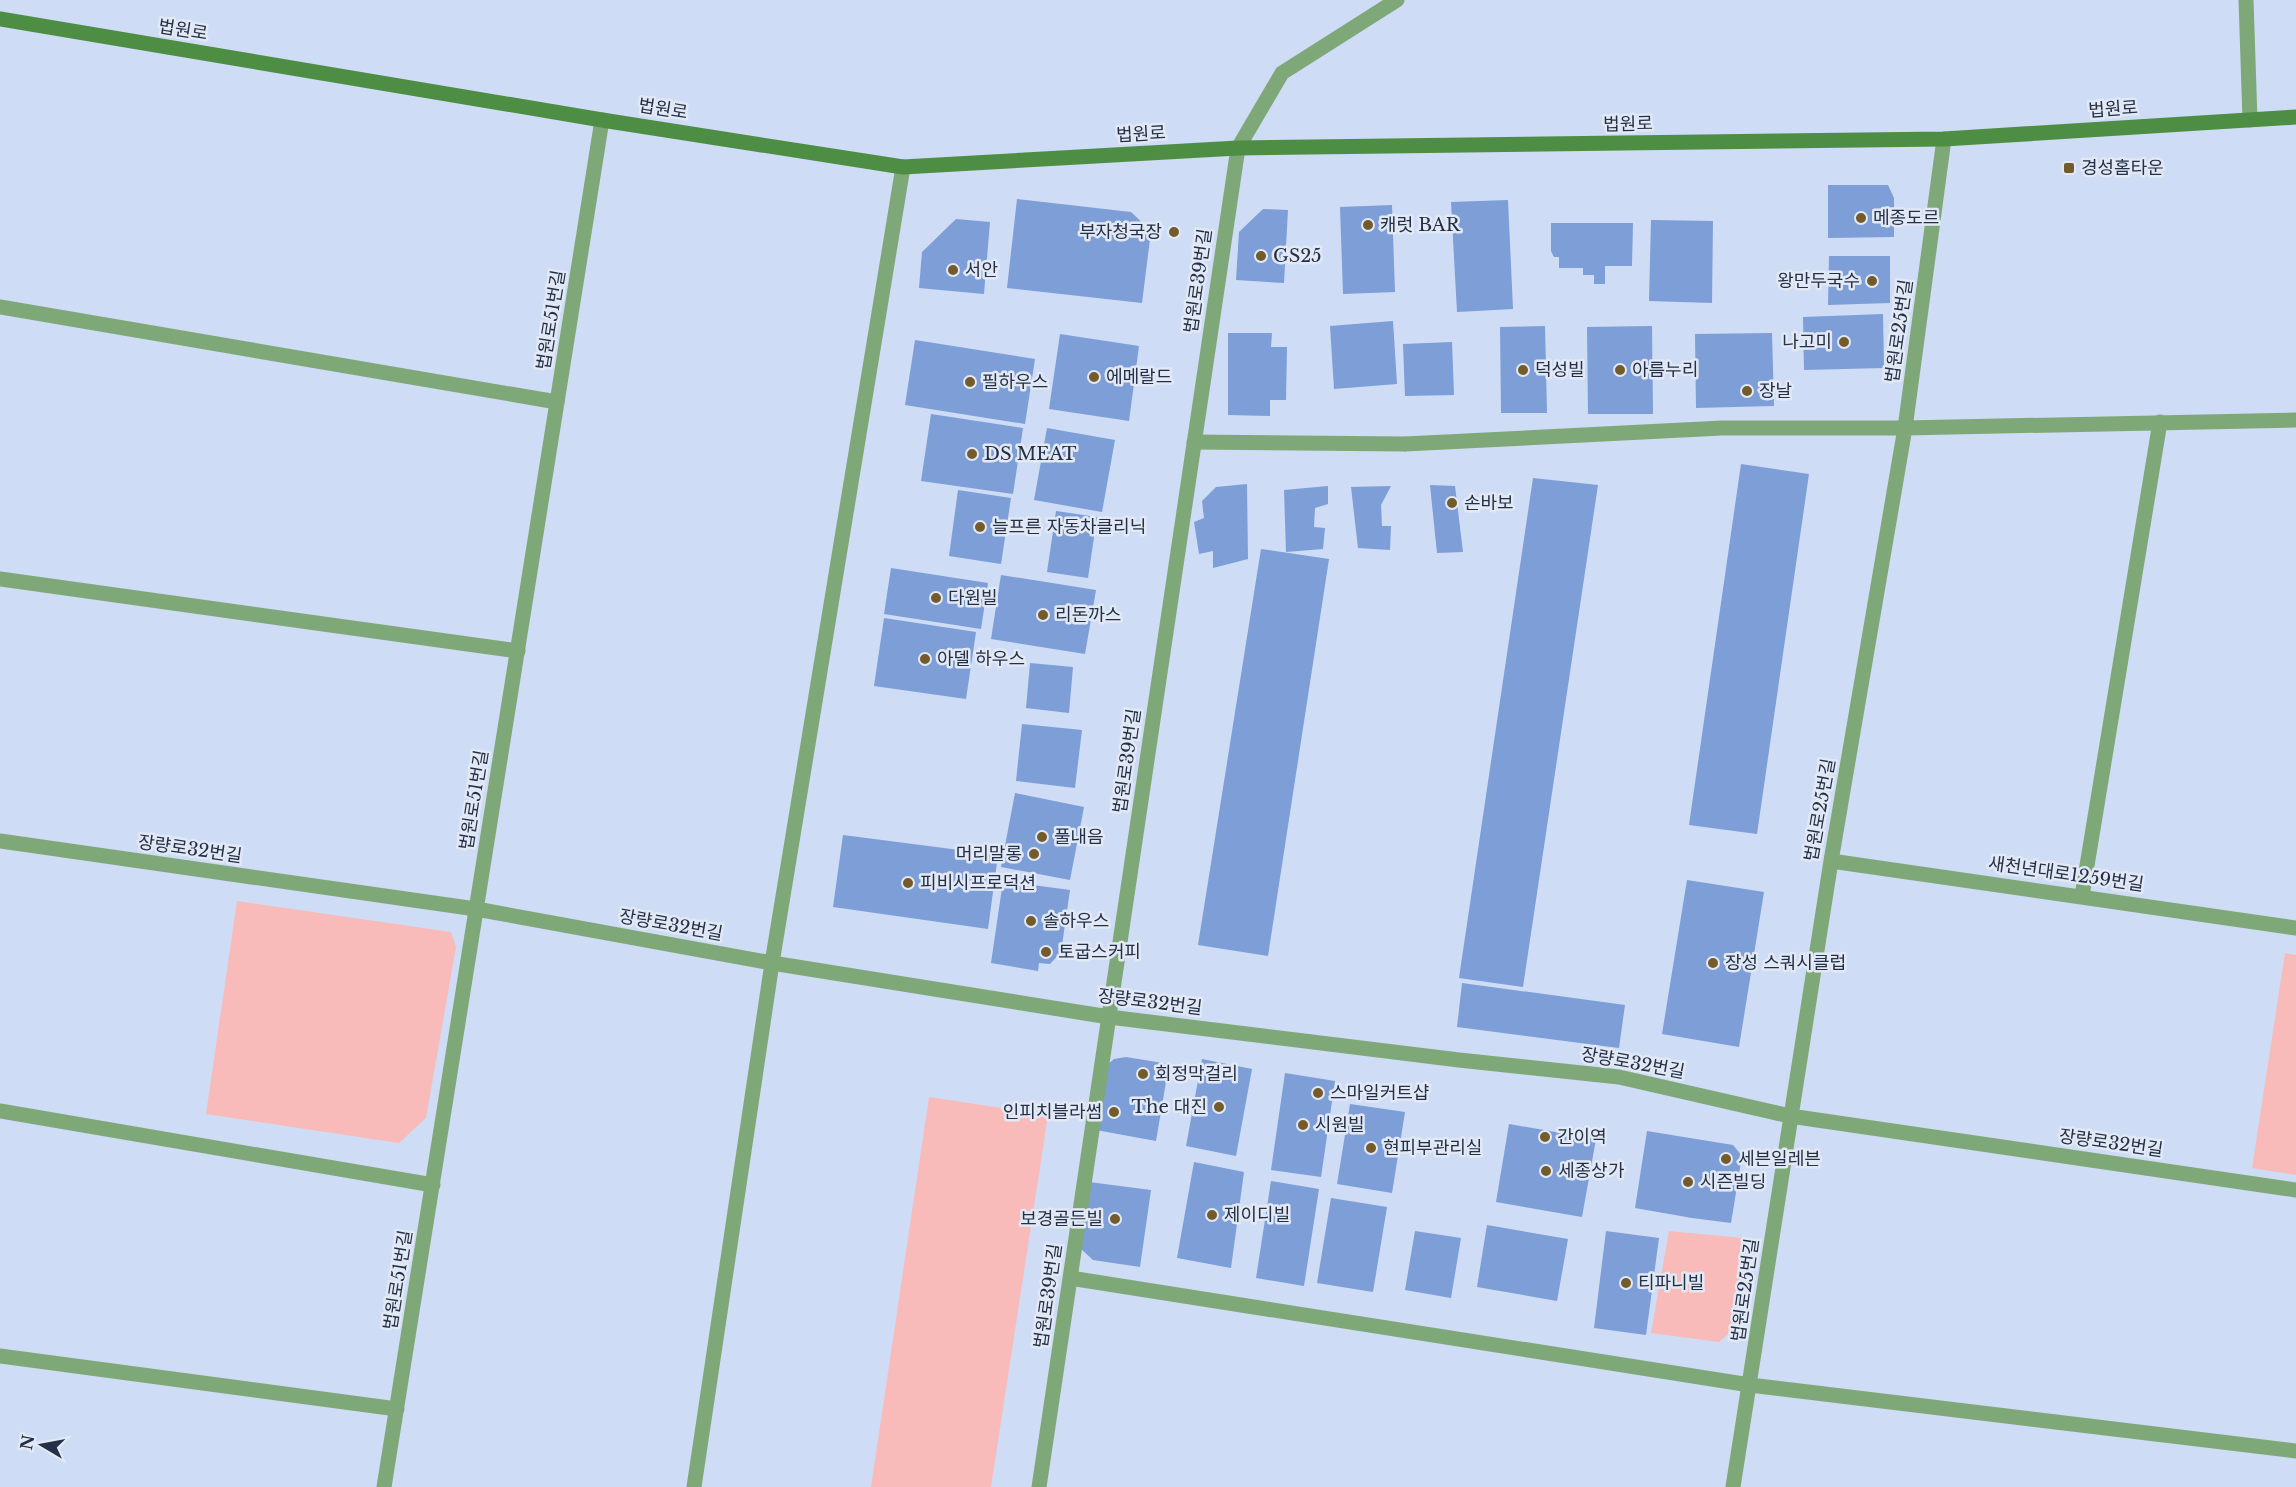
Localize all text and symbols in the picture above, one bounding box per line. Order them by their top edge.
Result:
street label: 법원로 [157,15,209,45]
street label: 법원로 [637,94,689,124]
street label: 법원로 [2087,96,2139,122]
street label: 법원로 [1603,113,1653,135]
street label: 법원로 [1116,122,1166,146]
place label: 경성홈타운 [2081,157,2164,179]
marker: 경성홈타운 [2062,161,2076,175]
place label: 메종도르 [1873,207,1939,229]
marker: 메종도르 [1854,211,1868,225]
place label: 캐럿 BAR [1380,214,1461,236]
marker: 캐럿 BAR [1361,218,1375,232]
place label: 부자청국장 [1079,221,1162,243]
marker: 부자청국장 [1167,225,1181,239]
street label: 법원로39번길 [1180,227,1216,335]
place label: GS25 [1273,245,1322,267]
marker: GS25 [1254,249,1268,263]
place label: 서안 [965,259,998,281]
marker: 서안 [946,263,960,277]
street label: 법원로51번길 [532,268,570,372]
place label: 왕만두국수 [1777,270,1860,292]
marker: 왕만두국수 [1865,274,1879,288]
street label: 법원로25번길 [1881,278,1917,384]
place label: 나고미 [1782,331,1832,353]
marker: 나고미 [1837,335,1851,349]
place label: 덕성빌 [1535,359,1585,381]
place label: 아름누리 [1632,359,1698,381]
marker: 덕성빌 [1516,363,1530,377]
marker: 아름누리 [1613,363,1627,377]
place label: 에메랄드 [1106,366,1172,388]
marker: 에메랄드 [1087,370,1101,384]
place label: 필하우스 [982,371,1048,393]
marker: 필하우스 [963,375,977,389]
place label: 장날 [1759,380,1792,402]
marker: 장날 [1740,384,1754,398]
place label: DS MEAT [984,443,1077,465]
marker: DS MEAT [965,447,979,461]
place label: 손바보 [1464,492,1514,514]
marker: 손바보 [1445,496,1459,510]
place label: 늘프른 자동차클리닉 [992,516,1146,538]
marker: 늘프른 자동차클리닉 [973,520,987,534]
place label: 다원빌 [948,587,998,609]
marker: 다원빌 [929,591,943,605]
place label: 리돈까스 [1055,604,1121,626]
marker: 리돈까스 [1036,608,1050,622]
place label: 아델 하우스 [937,648,1025,670]
marker: 아델 하우스 [918,652,932,666]
street label: 법원로39번길 [1109,707,1145,815]
street label: 법원로51번길 [455,748,493,852]
street label: 법원로25번길 [1800,757,1840,863]
place label: 풀내음 [1054,826,1104,848]
marker: 풀내음 [1035,830,1049,844]
street label: 장량로32번길 [136,831,244,867]
place label: 머리말롱 [956,843,1022,865]
marker: 머리말롱 [1027,847,1041,861]
street label: 새천년대로1259번길 [1987,852,2145,896]
place label: 피비시프로덕션 [920,872,1036,894]
marker: 피비시프로덕션 [901,876,915,890]
street label: 장량로32번길 [617,905,725,945]
place label: 솔하우스 [1043,910,1109,932]
marker: 솔하우스 [1024,914,1038,928]
place label: 토굽스커피 [1058,941,1141,963]
marker: 토굽스커피 [1039,945,1053,959]
place label: 장성 스쿼시클럽 [1725,952,1846,974]
marker: 장성 스쿼시클럽 [1706,956,1720,970]
street label: 장량로32번길 [1097,985,1203,1019]
street label: 장량로32번길 [1579,1043,1687,1083]
place label: 회정막걸리 [1155,1063,1238,1085]
marker: 회정막걸리 [1136,1067,1150,1081]
place label: 스마일커트샵 [1330,1082,1429,1104]
marker: 스마일커트샵 [1311,1086,1325,1100]
place label: The 대진 [1132,1096,1207,1118]
marker: The 대진 [1212,1100,1226,1114]
place label: 인피치블라썸 [1003,1101,1102,1123]
marker: 인피치블라썸 [1107,1105,1121,1119]
place label: 시원빌 [1315,1114,1365,1136]
marker: 시원빌 [1296,1118,1310,1132]
street label: 장량로32번길 [2057,1125,2165,1161]
place label: 간이역 [1557,1126,1607,1148]
marker: 간이역 [1538,1130,1552,1144]
place label: 현피부관리실 [1383,1137,1482,1159]
marker: 현피부관리실 [1364,1141,1378,1155]
place label: 세븐일레븐 [1738,1148,1821,1170]
marker: 세븐일레븐 [1719,1152,1733,1166]
place label: 세종상가 [1558,1160,1625,1182]
marker: 세종상가 [1539,1164,1553,1178]
place label: 시즌빌딩 [1700,1171,1766,1193]
marker: 시즌빌딩 [1681,1175,1695,1189]
place label: 제이디빌 [1224,1204,1290,1226]
place label: 보경골든빌 [1020,1208,1103,1230]
marker: 제이디빌 [1205,1208,1219,1222]
marker: 보경골든빌 [1108,1212,1122,1226]
street label: 법원로51번길 [379,1228,417,1332]
street label: 법원로25번길 [1727,1237,1763,1343]
street label: 법원로39번길 [1030,1242,1066,1350]
place label: 티파니빌 [1638,1272,1704,1294]
marker: 티파니빌 [1619,1276,1633,1290]
north arrow [12,1415,72,1475]
text: N [16,1433,38,1452]

